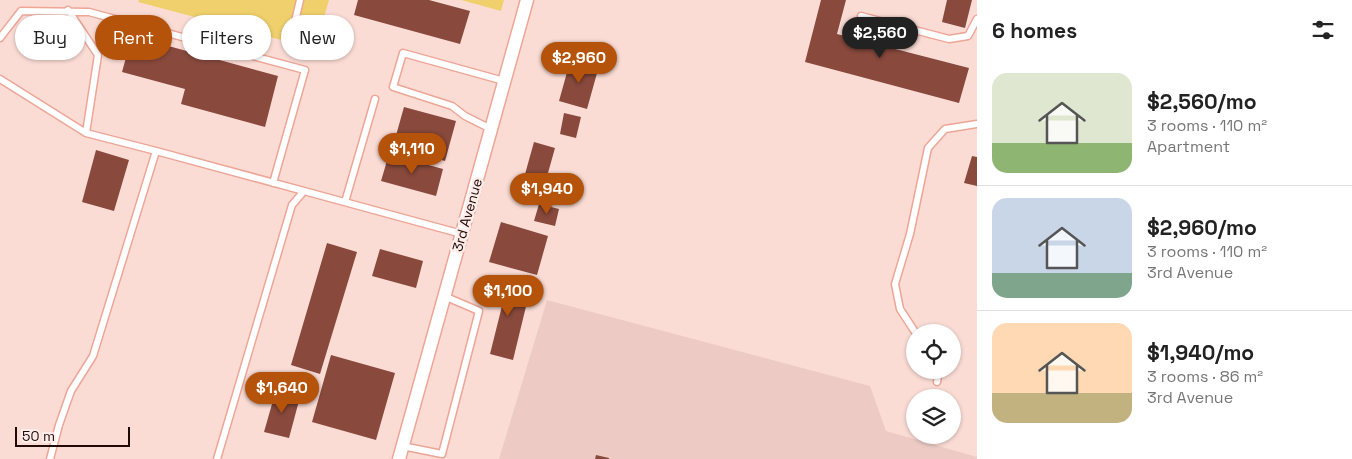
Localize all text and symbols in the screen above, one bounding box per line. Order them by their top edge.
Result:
chip: Buy [15,15,85,60]
chip: Rent [95,15,172,60]
chip: Filters [182,15,271,60]
chip: New [281,15,354,60]
icon: filters [1309,16,1337,44]
pin: $2,560 [839,17,921,59]
text: 6 homes [992,17,1077,44]
text: $2,560 [853,22,907,43]
pin: $2,960 [538,42,620,84]
text: $2,960 [552,47,606,68]
text: $2,560/mo [1147,88,1257,115]
icon: home [1032,93,1092,153]
text: 3 rooms · 110 m² [1147,115,1267,136]
pin: $1,110 [371,132,453,175]
text: Apartment [1147,136,1230,157]
text: $1,110 [389,138,435,159]
pin: $1,940 [506,172,588,215]
street label: 3rd Avenue [448,176,486,254]
text: $1,940 [521,178,573,199]
text: $2,960/mo [1147,214,1257,241]
icon: home [1032,218,1092,278]
text: 3 rooms · 110 m² [1147,241,1267,262]
text: 3rd Avenue [1147,262,1233,283]
pin: $1,100 [467,274,549,317]
text: $1,100 [484,280,532,301]
map controls [906,324,961,444]
button: locate [906,324,961,379]
text: $1,940/mo [1147,339,1254,366]
icon: home [1032,343,1092,403]
text: 3 rooms · 86 m² [1147,366,1263,387]
pin: $1,640 [241,372,323,414]
text: $1,640 [256,377,308,398]
text: 3rd Avenue [1147,387,1233,408]
button: layers [906,389,961,444]
scale bar [15,424,130,447]
text: 50 m [22,427,55,445]

